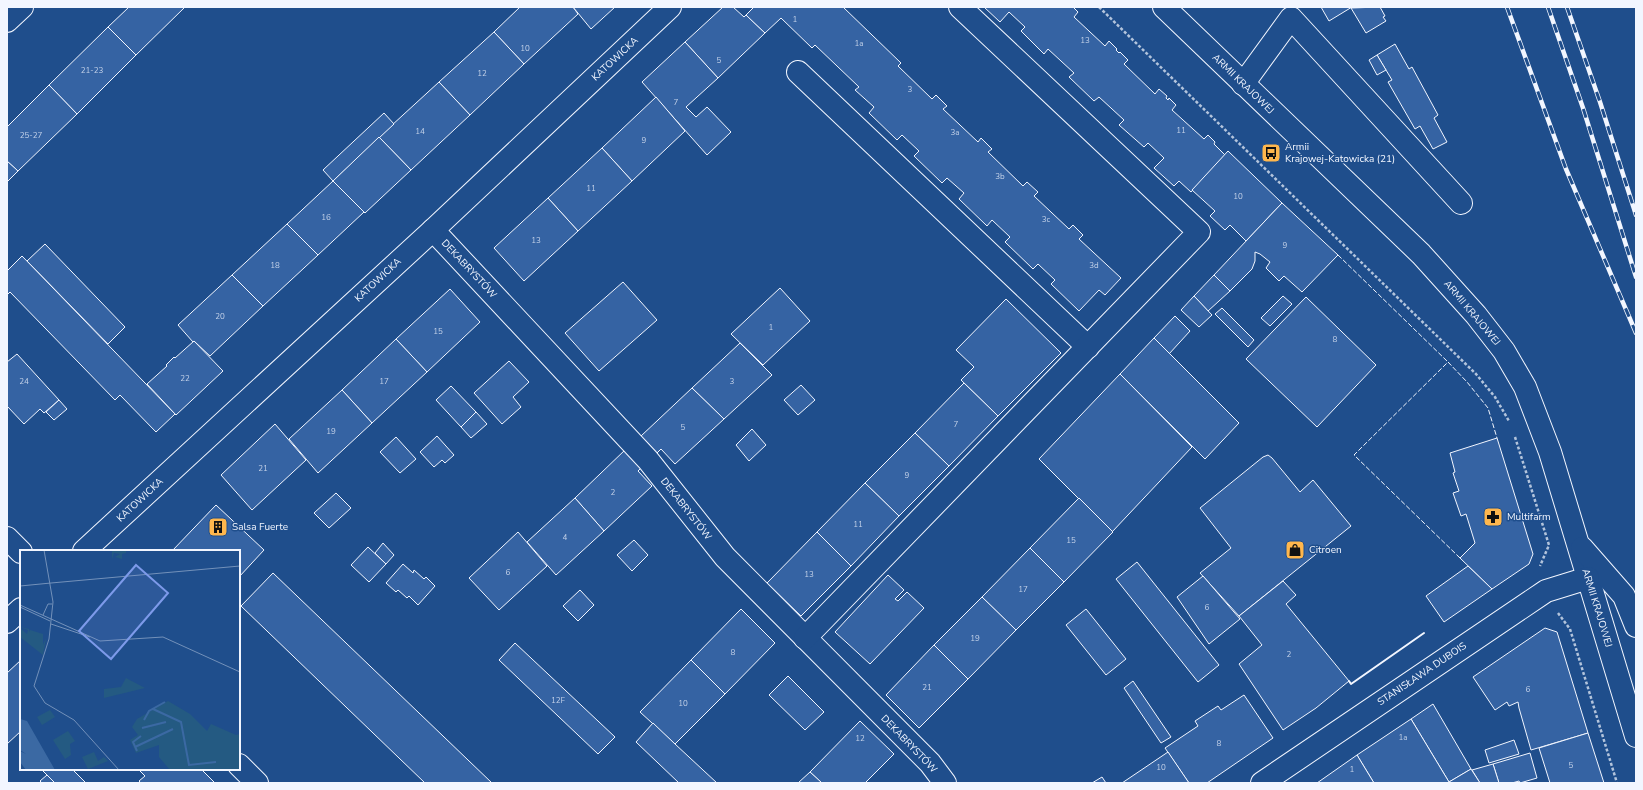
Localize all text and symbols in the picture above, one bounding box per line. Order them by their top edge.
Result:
house number: 1 [793,14,798,25]
street label: KATOWICKA [589,33,642,84]
house number: 13 [1080,35,1090,46]
house number: 1a [854,38,864,49]
house number: 10 [520,43,530,54]
street label: ARMII KRAJOWEJ [1209,51,1277,117]
house number: 5 [717,55,722,66]
house number: 21-23 [81,65,103,76]
house number: 12 [477,68,487,79]
house number: 3 [908,84,913,95]
house number: 7 [674,97,679,108]
house number: 11 [1176,125,1186,136]
house number: 14 [415,126,425,137]
house number: 3a [950,127,960,138]
house number: 25-27 [20,130,42,141]
house number: 9 [642,135,647,146]
place label: Armii Krajowej-Katowicka (21) [1285,140,1395,166]
bus stop icon: Armii Krajowej-Katowicka (21) [1260,142,1282,164]
house number: 3b [995,171,1005,182]
house number: 11 [586,183,596,194]
house number: 10 [1233,191,1243,202]
house number: 16 [321,212,331,223]
house number: 3c [1042,214,1051,225]
house number: 13 [531,235,541,246]
street label: DEKABRYSTÓW [438,237,500,301]
house number: 9 [1283,240,1288,251]
street label: KATOWICKA [352,254,405,305]
house number: 18 [270,260,280,271]
house number: 3d [1089,260,1099,271]
street label: ARMII KRAJOWEJ [1440,277,1504,349]
house number: 20 [215,311,225,322]
house number: 1 [769,322,774,333]
house number: 15 [433,326,443,337]
house number: 8 [1333,334,1338,345]
house number: 22 [180,373,190,384]
house number: 24 [19,376,29,387]
house number: 17 [379,376,389,387]
house number: 3 [730,376,735,387]
house number: 7 [954,419,959,430]
house number: 5 [681,422,686,433]
house number: 19 [326,426,336,437]
house number: 21 [258,463,268,474]
house number: 9 [905,470,910,481]
street label: KATOWICKA [114,474,167,525]
street label: DEKABRYSTÓW [657,475,715,543]
house number: 2 [611,487,616,498]
pharmacy icon: Multifarm [1482,506,1504,528]
place label: Multifarm [1507,510,1551,524]
building icon: Salsa Fuerte [207,516,229,538]
house number: 11 [853,519,863,530]
place label: Salsa Fuerte [232,520,288,534]
house number: 4 [563,532,568,543]
house number: 15 [1066,535,1076,546]
shop icon: Citroen [1284,539,1306,561]
place label: Citroen [1309,543,1342,557]
inset map [20,550,240,770]
house number: 6 [506,567,511,578]
street label: ARMII KRAJOWEJ [1578,567,1616,649]
house number: 13 [804,569,814,580]
house number: 17 [1018,584,1028,595]
house number: 6 [1205,602,1210,613]
house number: 19 [970,633,980,644]
street label: STANISŁAWA DUBOIS [1375,639,1469,709]
house number: 8 [731,647,736,658]
house number: 2 [1287,649,1292,660]
house number: 21 [922,682,932,693]
house number: 6 [1526,684,1531,695]
house number: 12F [551,695,566,706]
house number: 10 [678,698,688,709]
street label: DEKABRYSTÓW [878,712,940,776]
house number: 1a [1398,732,1408,743]
house number: 12 [855,733,865,744]
house number: 8 [1217,738,1222,749]
house number: 5 [1569,760,1574,771]
house number: 10 [1156,762,1166,773]
house number: 1 [1350,764,1355,775]

